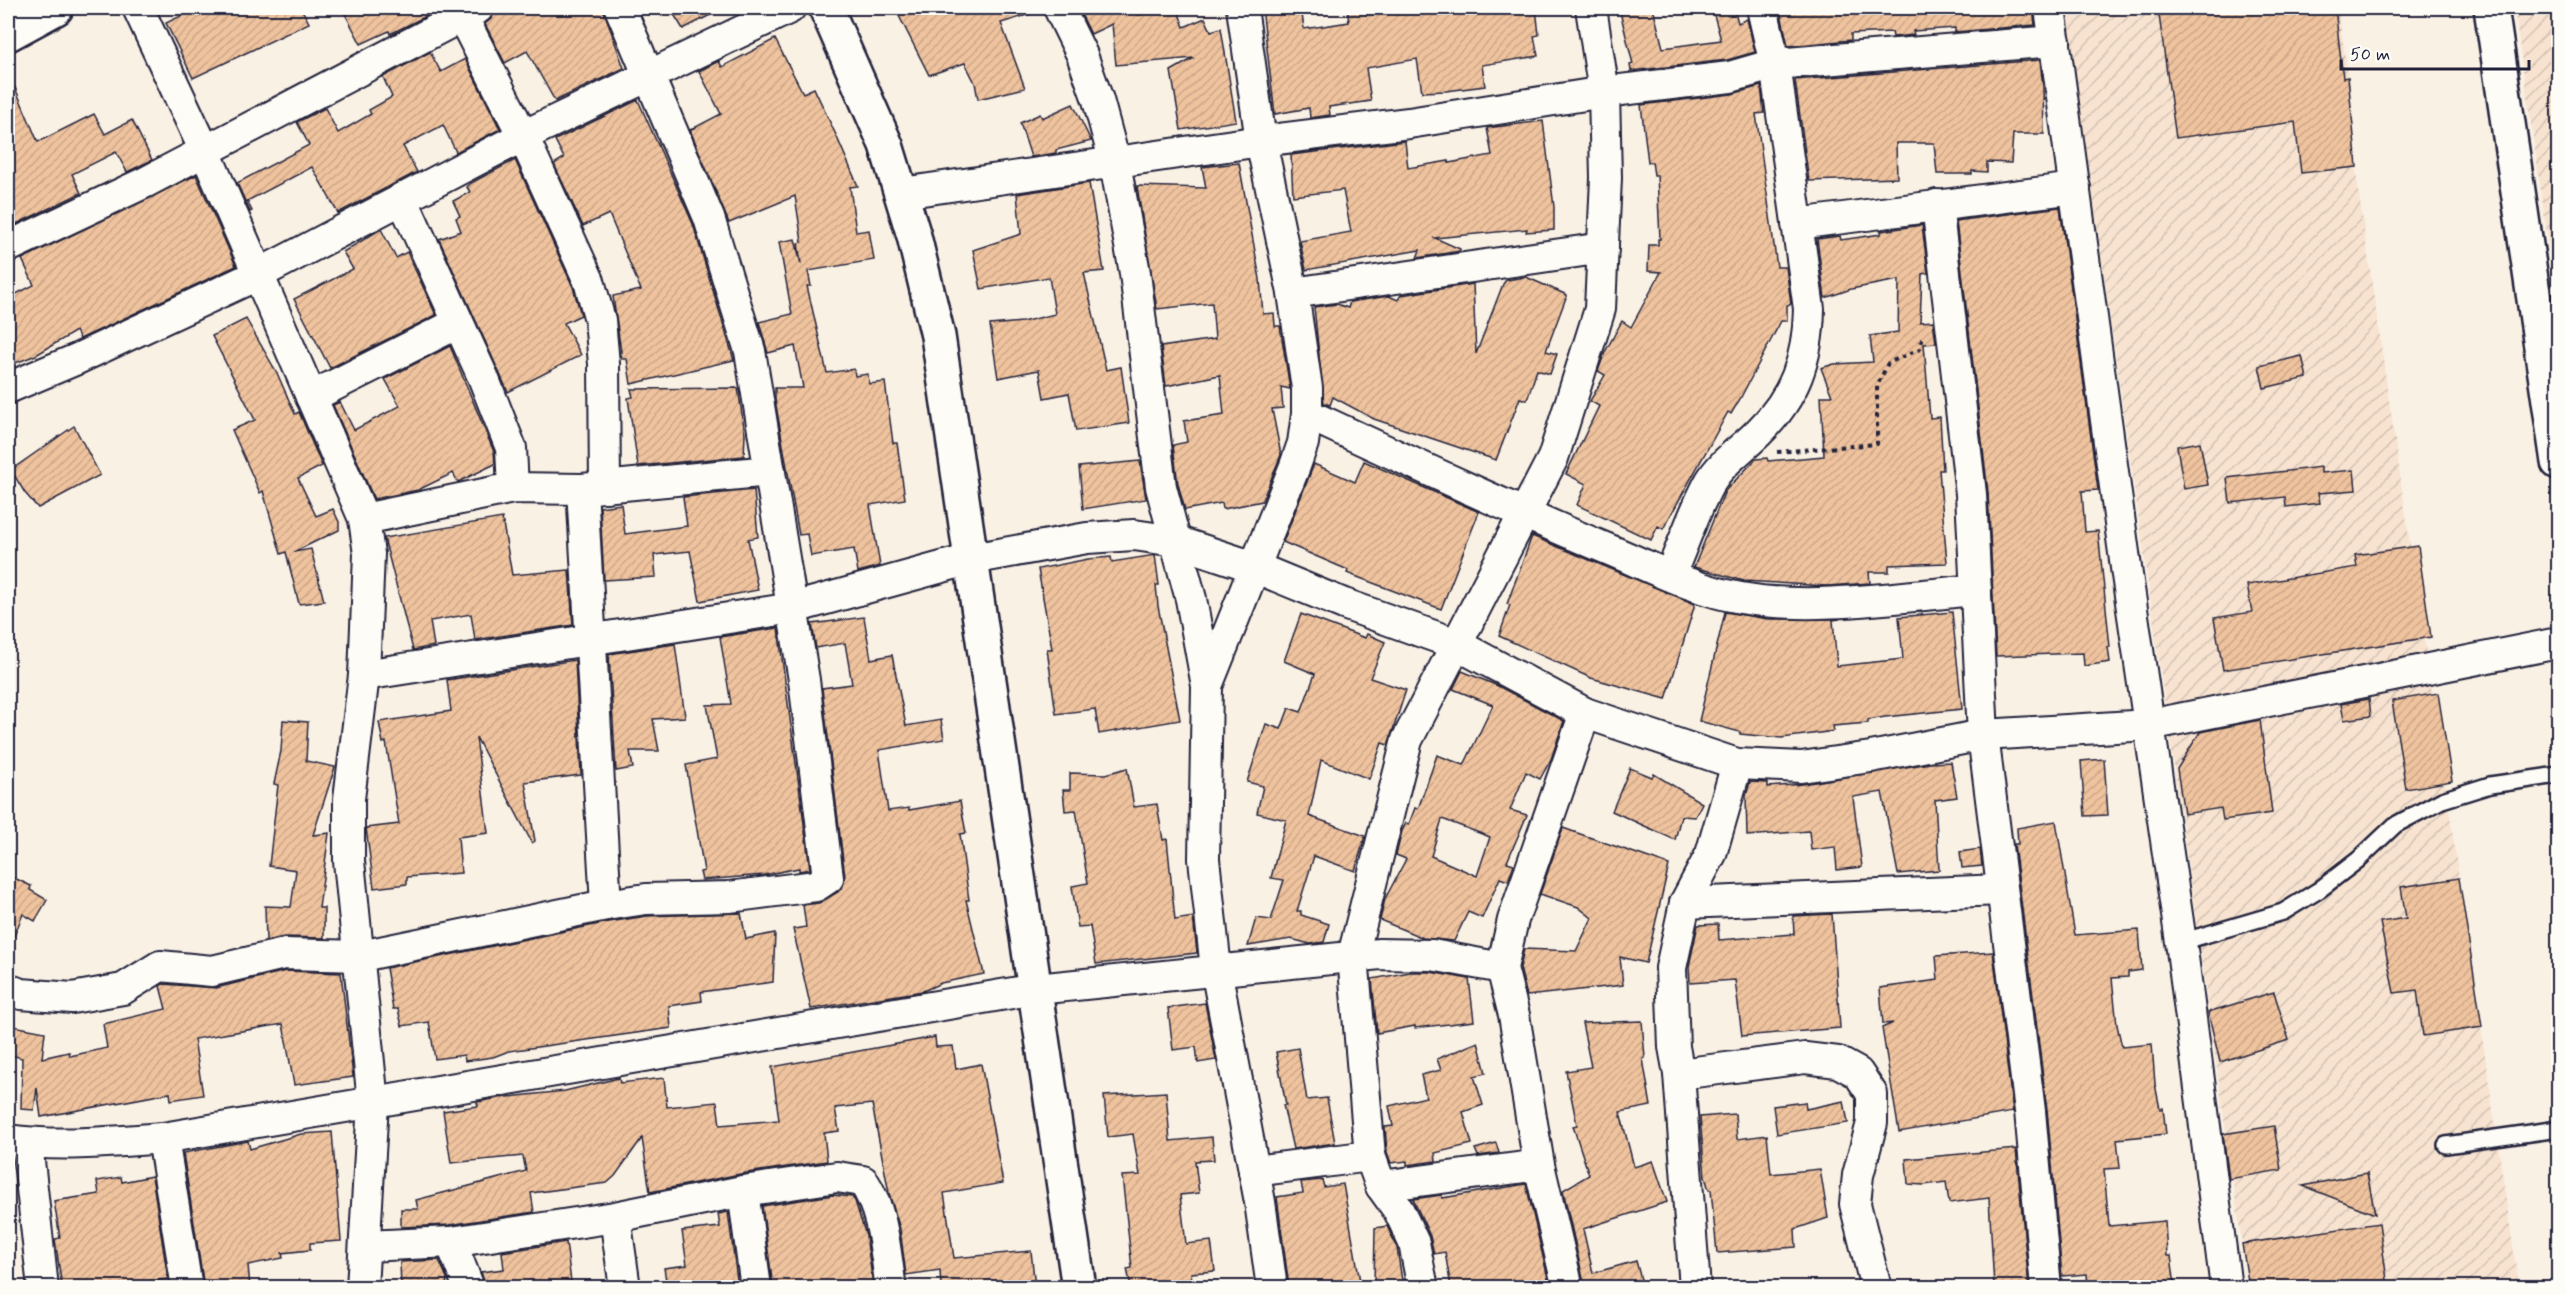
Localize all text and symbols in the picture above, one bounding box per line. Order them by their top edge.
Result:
scale bar [2341,33,2528,71]
text: 50 m [2350,43,2390,67]

